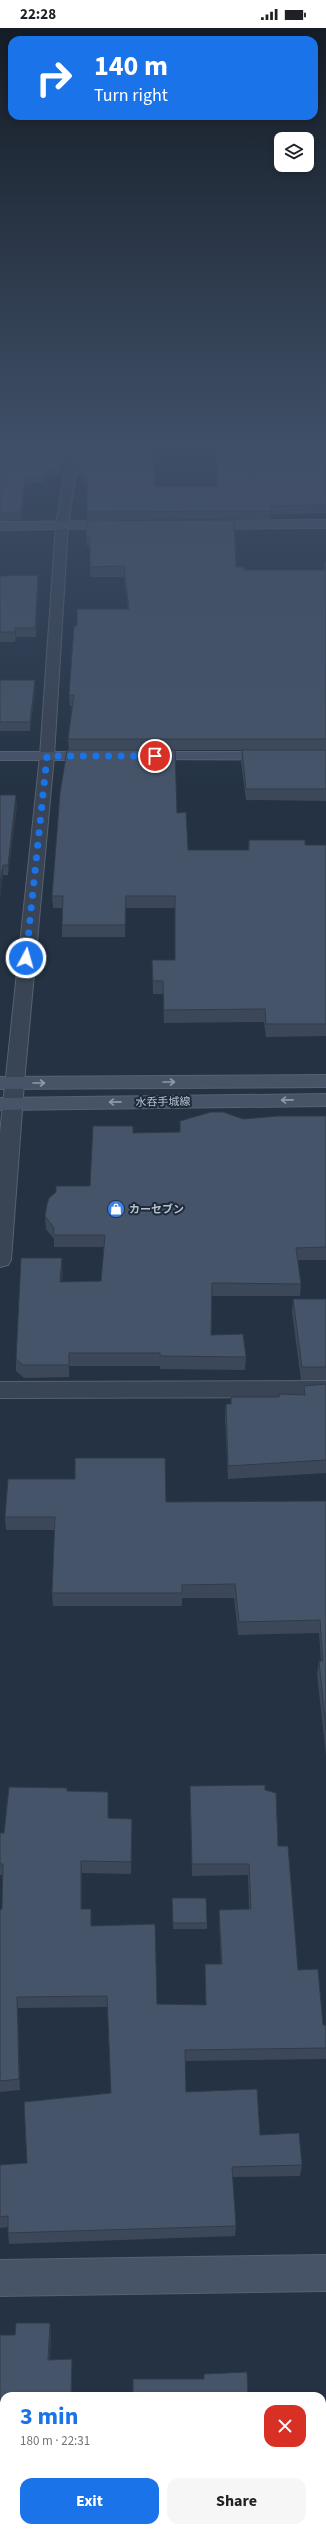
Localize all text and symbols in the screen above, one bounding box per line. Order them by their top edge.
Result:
text: 22:28 [20,4,56,25]
text: 140 m [94,46,168,86]
icon: right [28,52,80,104]
text: Turn right [94,83,168,108]
map controls [274,132,314,172]
button: layers [274,132,314,172]
pin [138,739,172,773]
icon: arrive [144,745,166,767]
position arrow [5,937,47,979]
one-way arrow [162,1078,175,1086]
one-way arrow [32,1079,45,1087]
street label: 水呑手城線 [135,1094,191,1110]
one-way arrow [281,1096,294,1104]
one-way arrow [109,1098,122,1106]
shop icon: カーセブン [106,1199,126,1219]
place label: カーセブン [129,1202,184,1217]
text: 3 min [20,2399,78,2434]
button: close [264,2405,306,2447]
text: 180 m · 22:31 [20,2432,90,2450]
button: Exit [20,2478,159,2524]
button: Share [167,2478,306,2524]

